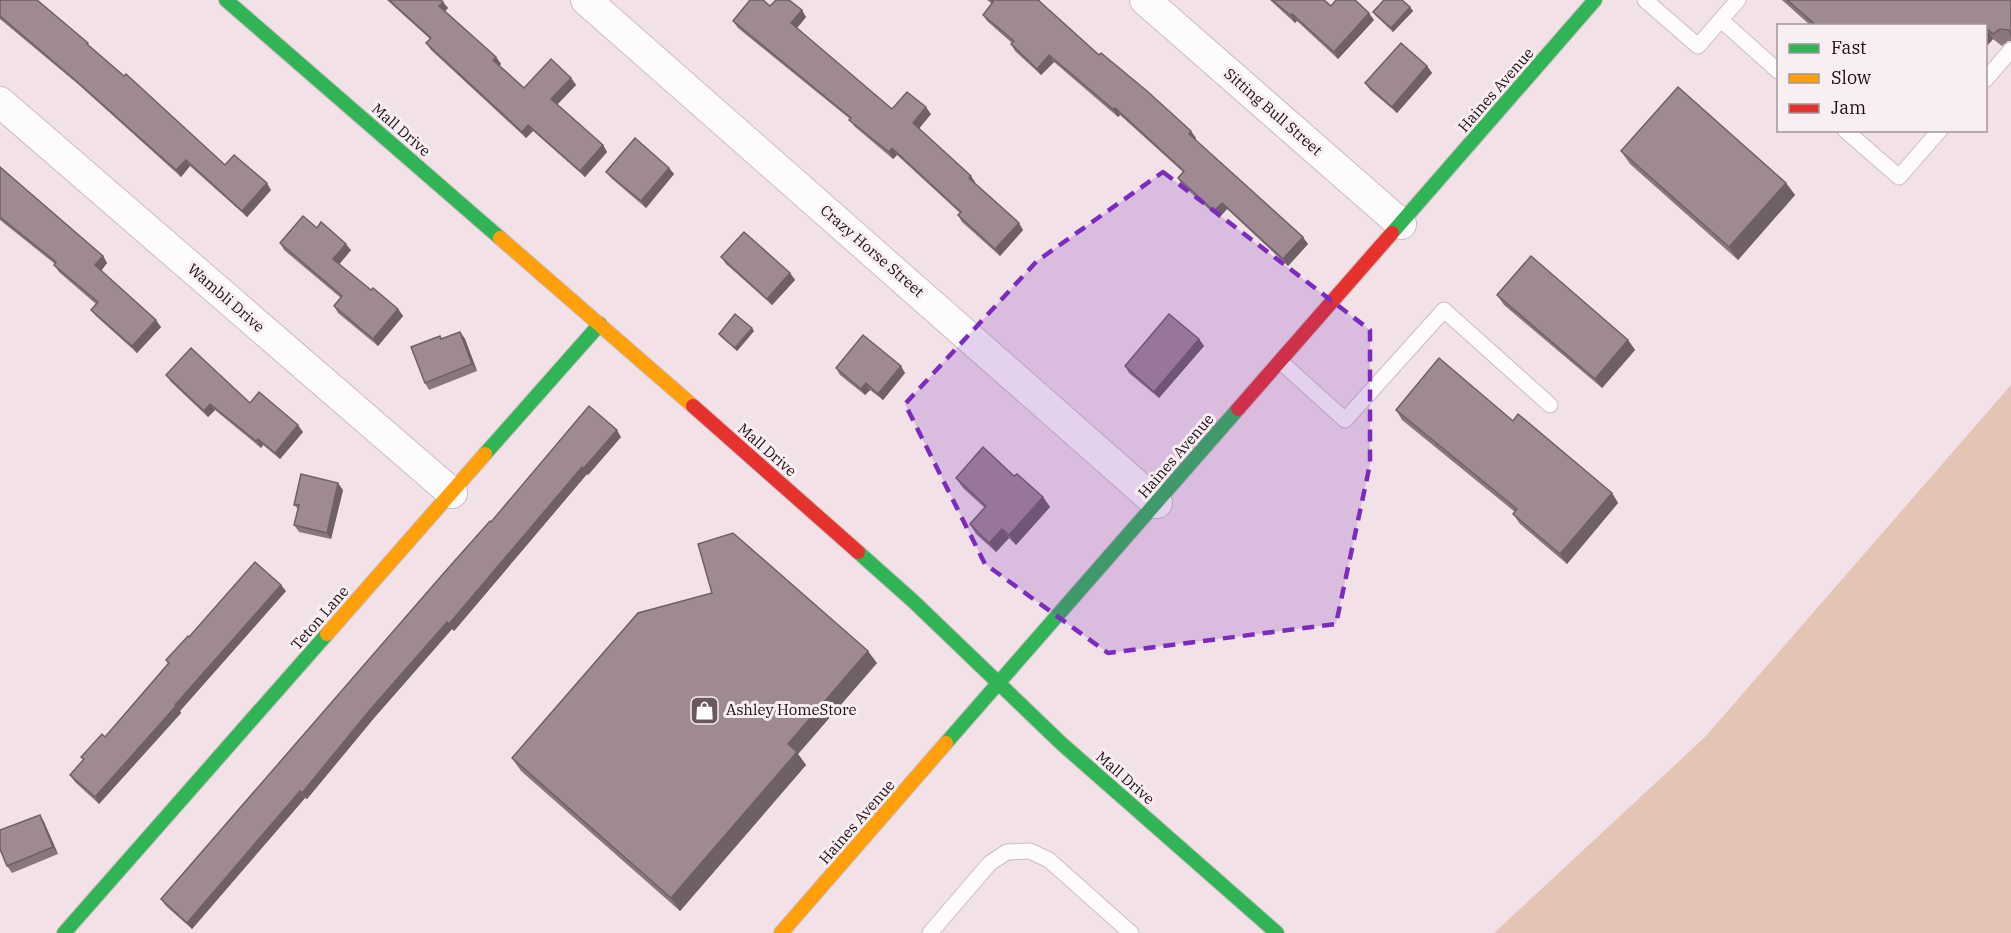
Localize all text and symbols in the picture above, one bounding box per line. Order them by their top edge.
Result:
legend [1777,24,1987,132]
text: Fast [1831,36,1866,59]
street label: Haines Avenue [1454,43,1538,136]
street label: Sitting Bull Street [1220,64,1326,159]
text: Slow [1831,66,1871,89]
text: Jam [1831,96,1866,119]
street label: Mall Drive [368,99,435,160]
street label: Crazy Horse Street [817,200,928,301]
street label: Wambli Drive [184,259,269,336]
street label: Haines Avenue [1134,409,1218,502]
street label: Mall Drive [734,419,801,480]
street label: Teton Lane [287,582,353,654]
shop icon: Ashley HomeStore [689,694,721,726]
place label: Ashley HomeStore [726,700,857,719]
street label: Mall Drive [1092,747,1159,808]
street label: Haines Avenue [815,775,899,868]

